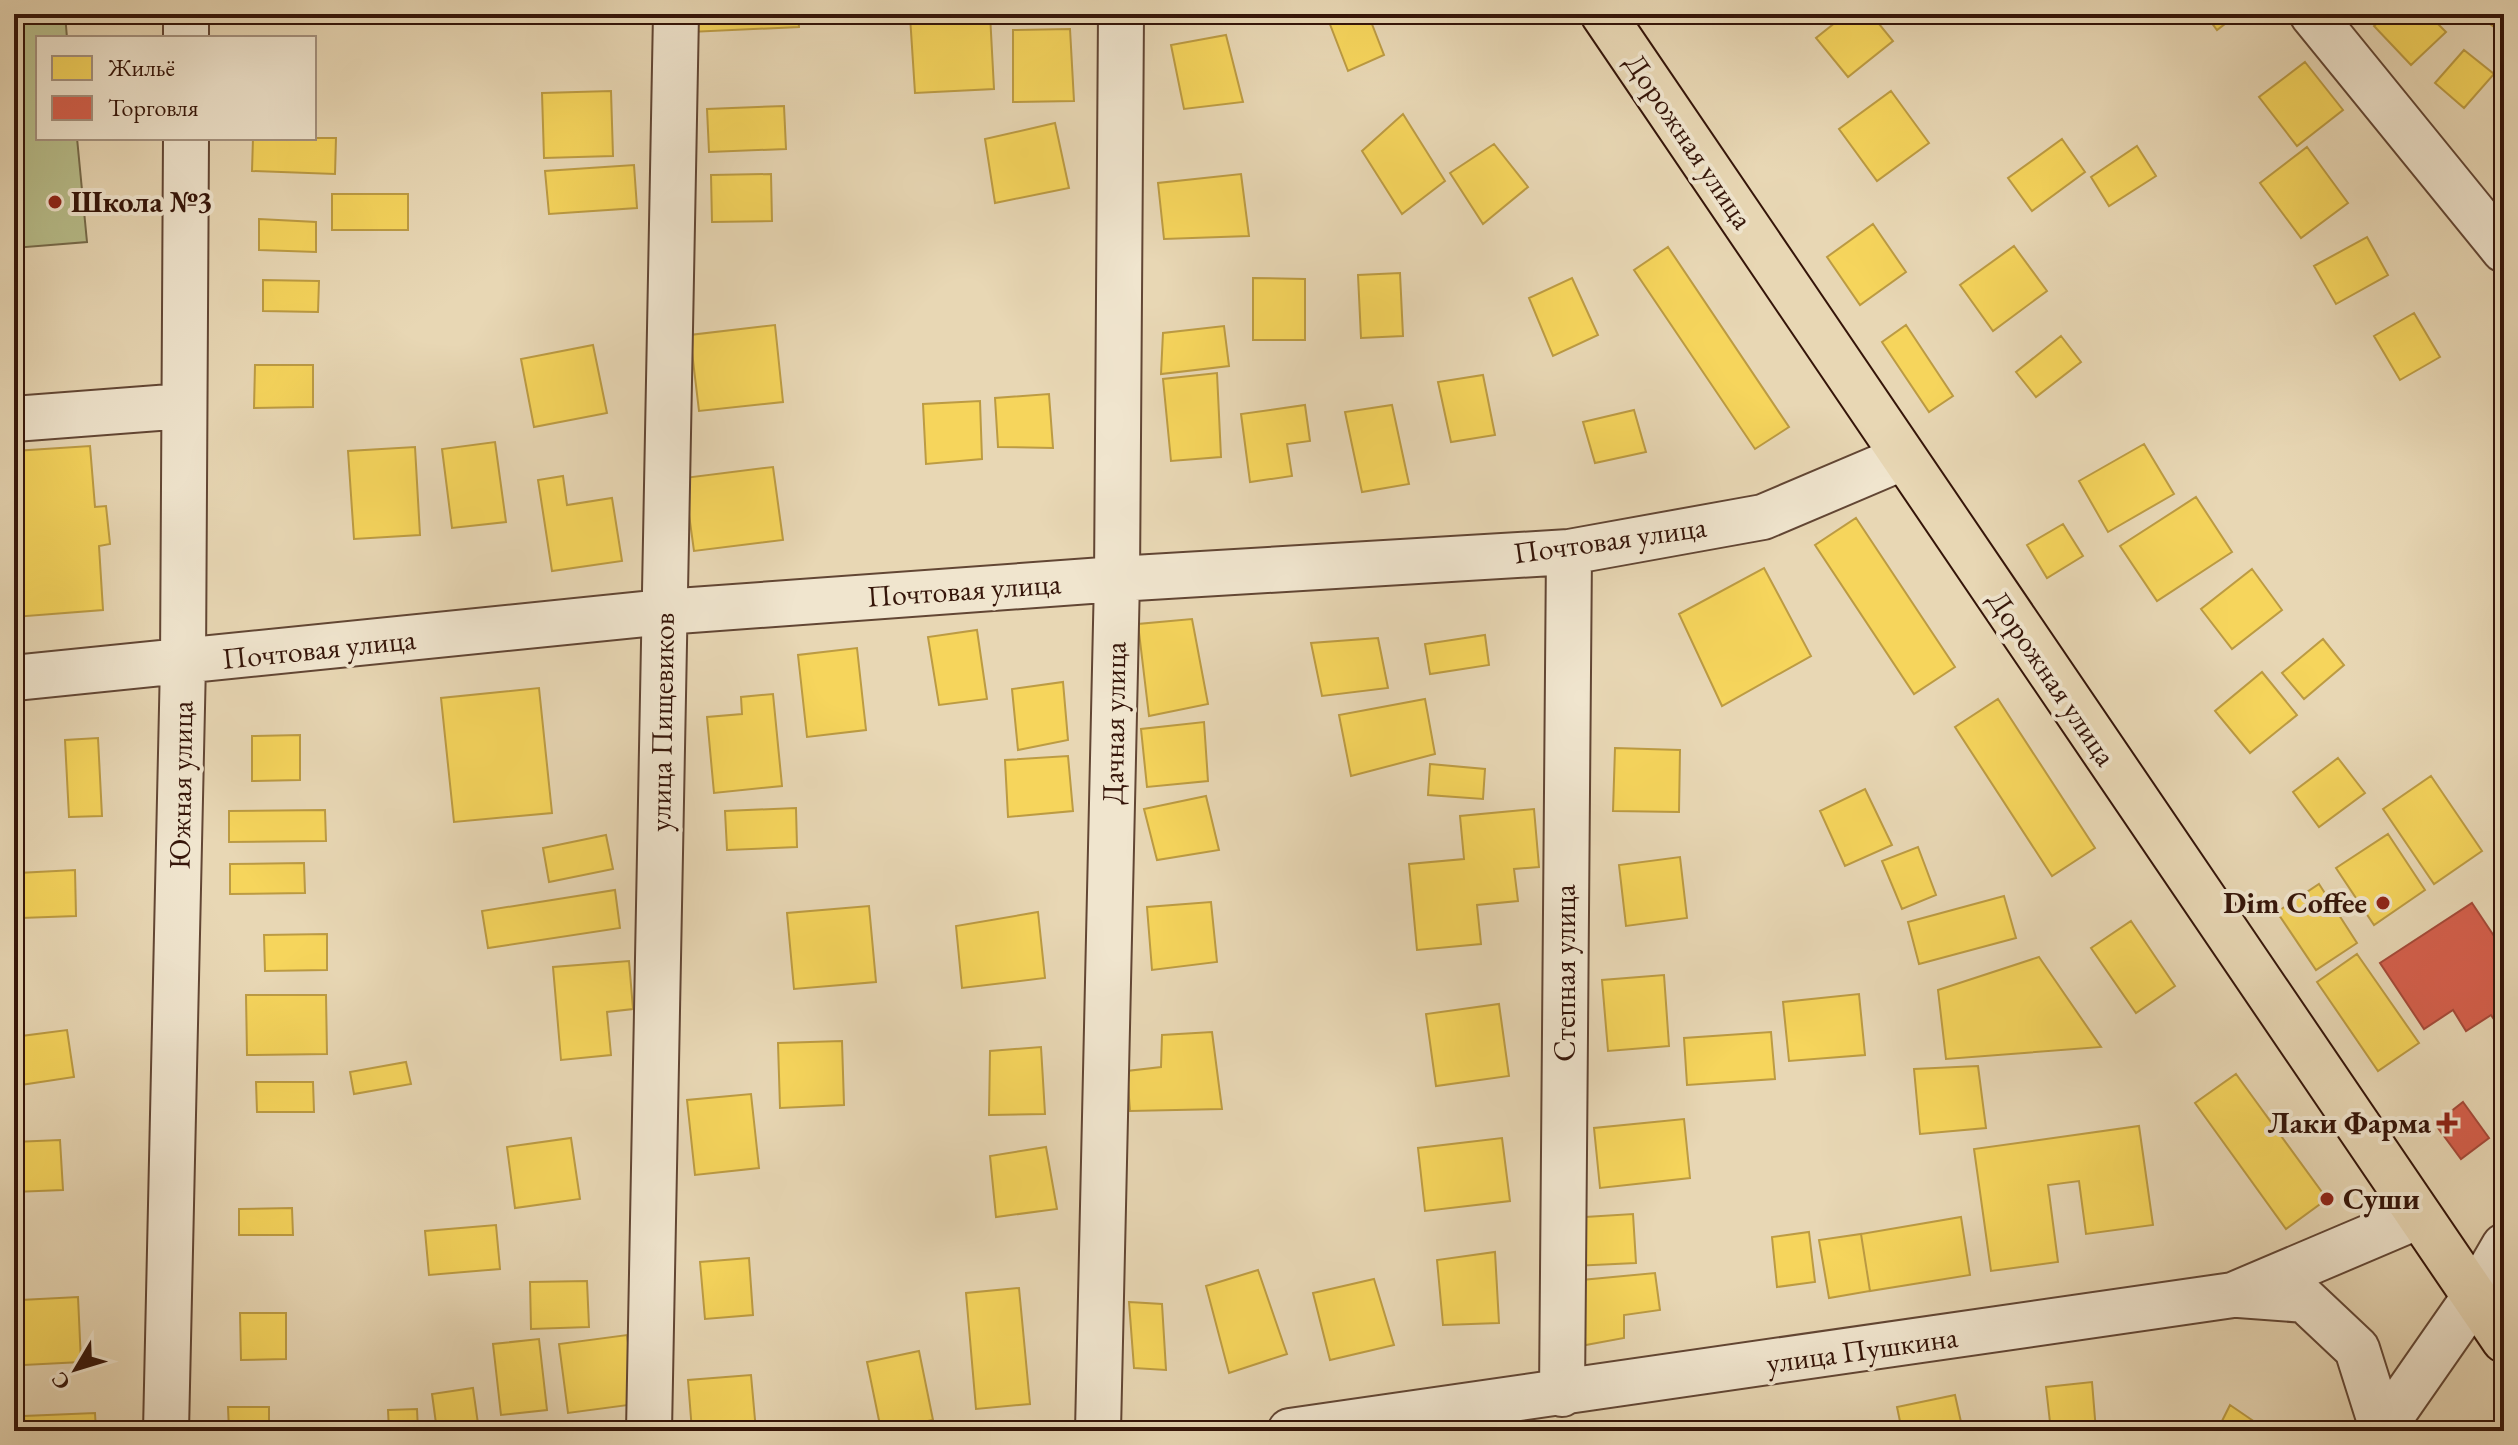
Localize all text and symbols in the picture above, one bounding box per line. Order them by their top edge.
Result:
legend [36,36,316,140]
street label: Дорожная улица [1616,45,1763,236]
text: Жильё [107,52,175,83]
text: Торговля [108,92,199,123]
place label: Школа №3 [71,182,213,221]
marker: Школа №3 [46,193,64,211]
street label: Почтовая улица [1511,507,1709,572]
street label: Почтовая улица [866,563,1062,616]
street label: Дорожная улица [1979,582,2126,773]
street label: улица Пищевиков [640,612,683,832]
street label: Почтовая улица [220,619,418,678]
street label: Дачная улица [1093,641,1134,805]
street label: Южная улица [160,700,201,870]
place label: Dim Coffee [2223,883,2367,922]
street label: Степная улица [1545,884,1584,1062]
marker: Dim Coffee [2374,894,2392,912]
place label: Лаки Фарма [2267,1103,2432,1142]
marker: Лаки Фарма [2438,1114,2456,1132]
place label: Суши [2343,1179,2420,1218]
marker: Суши [2318,1190,2336,1208]
street label: улица Пушкина [1764,1317,1960,1382]
north arrow [36,1329,116,1409]
text: С [44,1366,77,1396]

